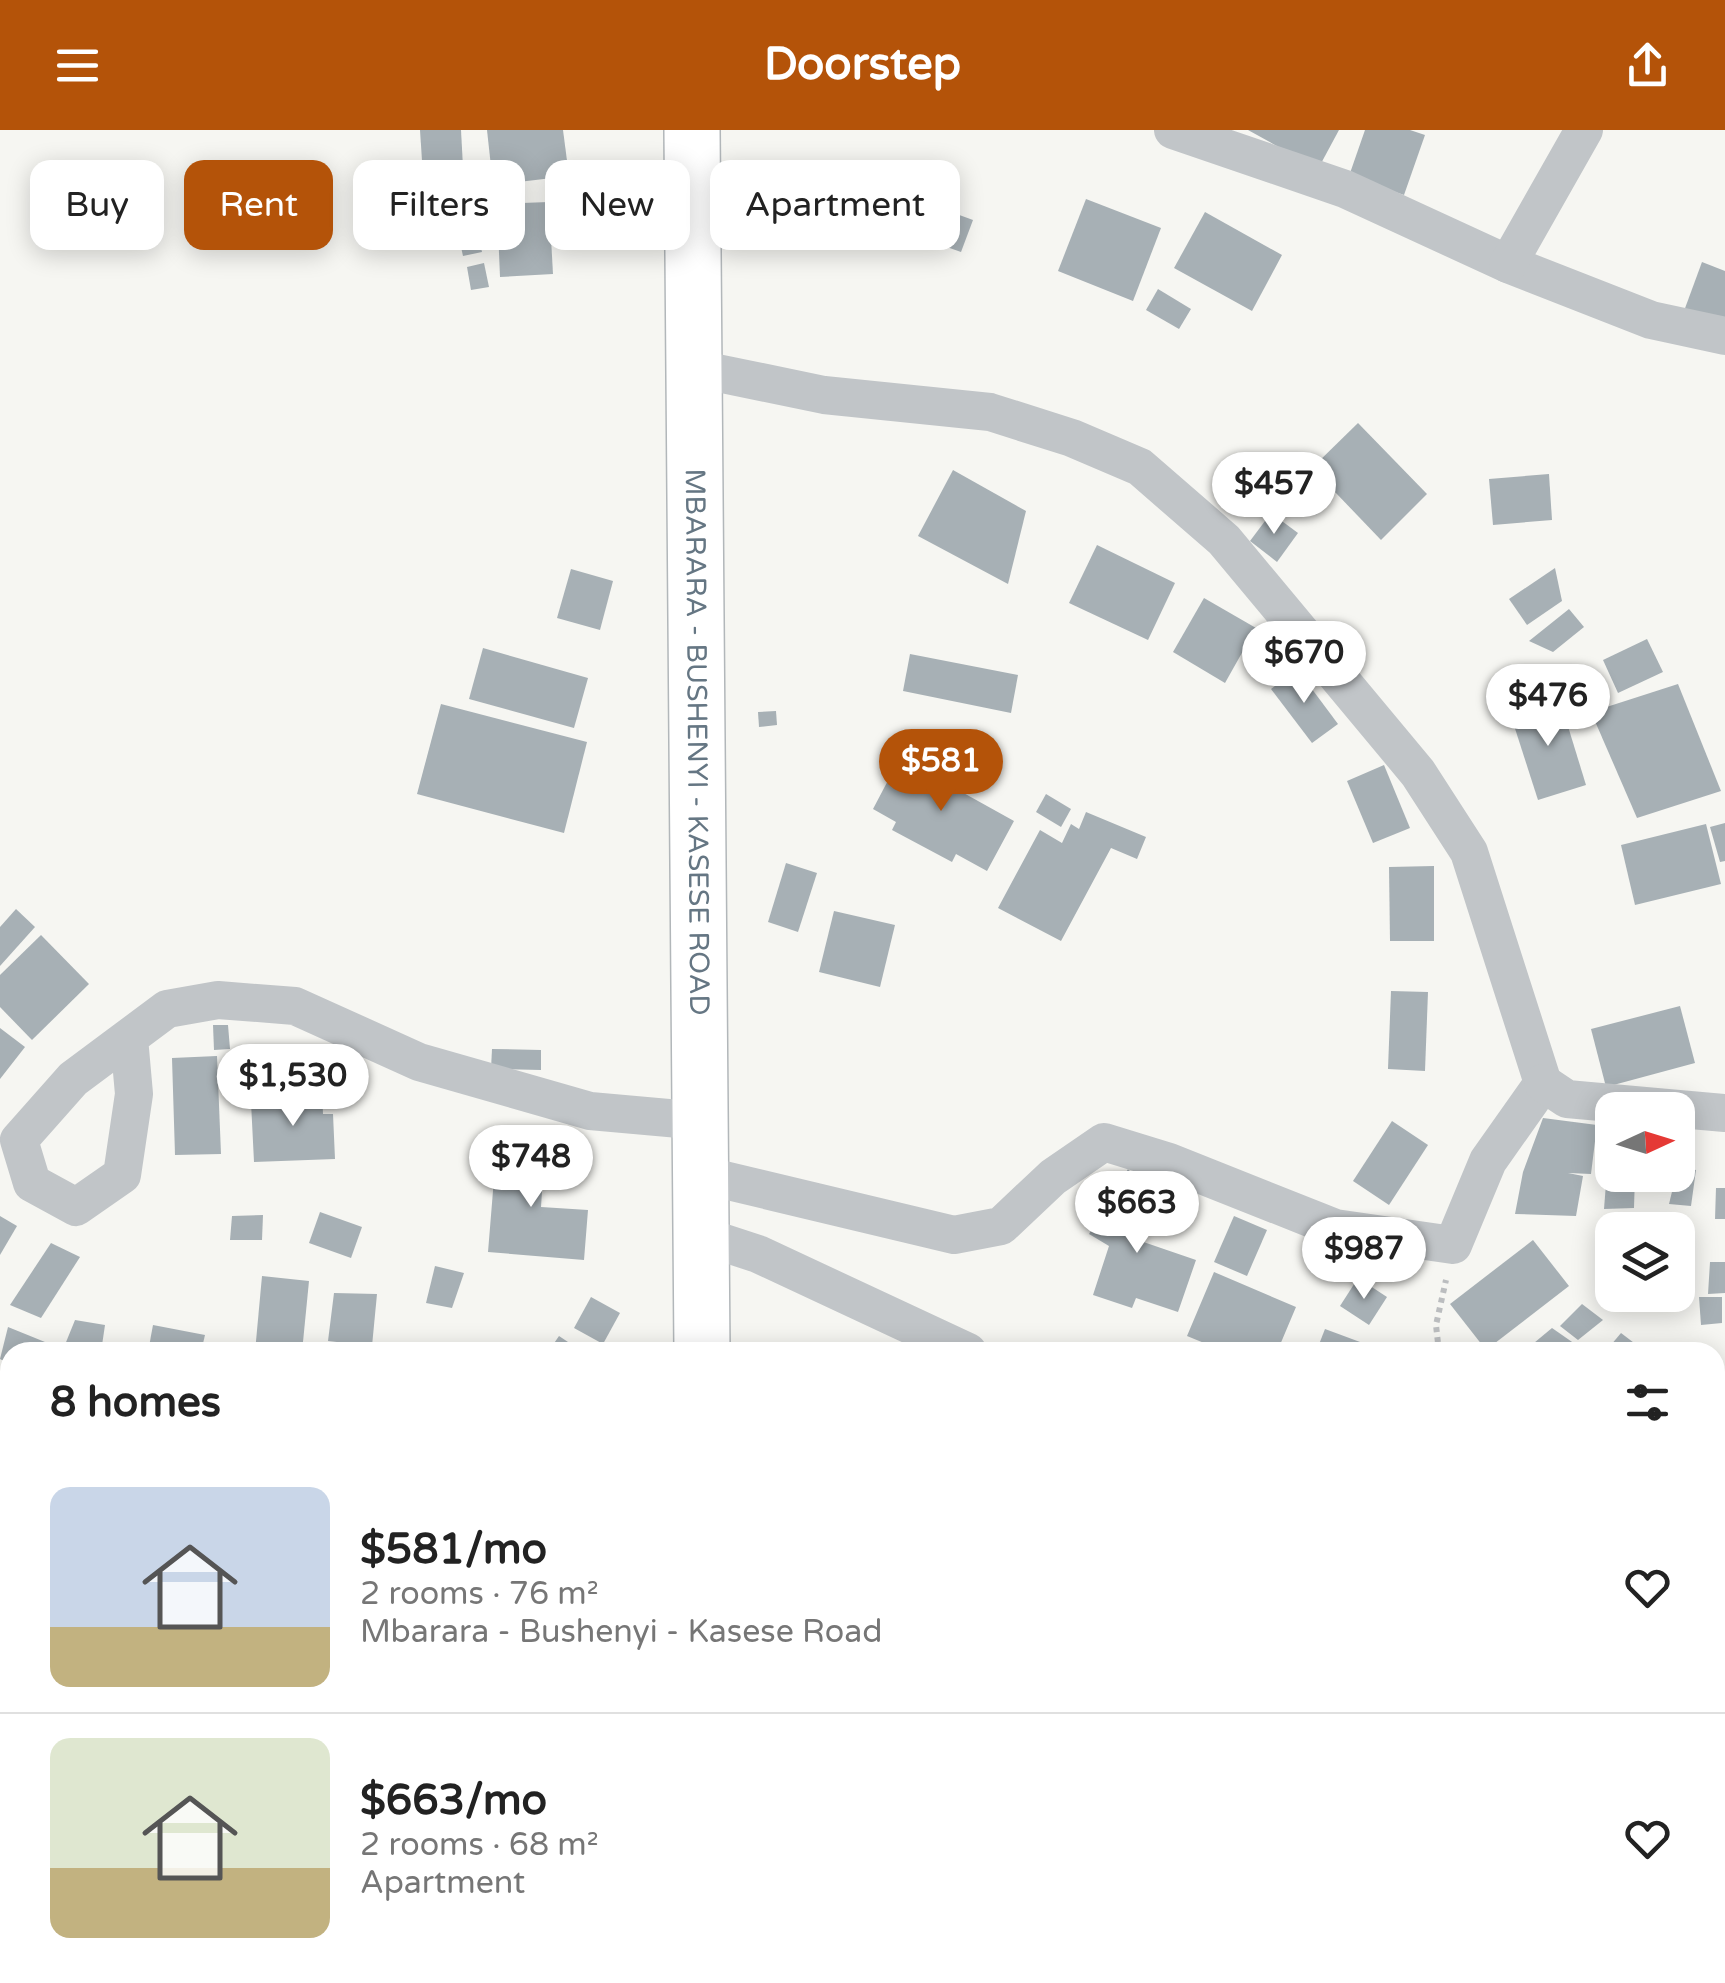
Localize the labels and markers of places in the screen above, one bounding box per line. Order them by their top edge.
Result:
pin: $457 [1215,452,1333,537]
pin: $670 [1245,621,1363,706]
pin: $476 [1489,664,1607,749]
pin: $581 [882,729,1000,814]
pin: $1,530 [212,1044,374,1129]
pin: $748 [472,1125,590,1210]
pin: $663 [1078,1171,1196,1256]
pin: $987 [1305,1217,1423,1302]

